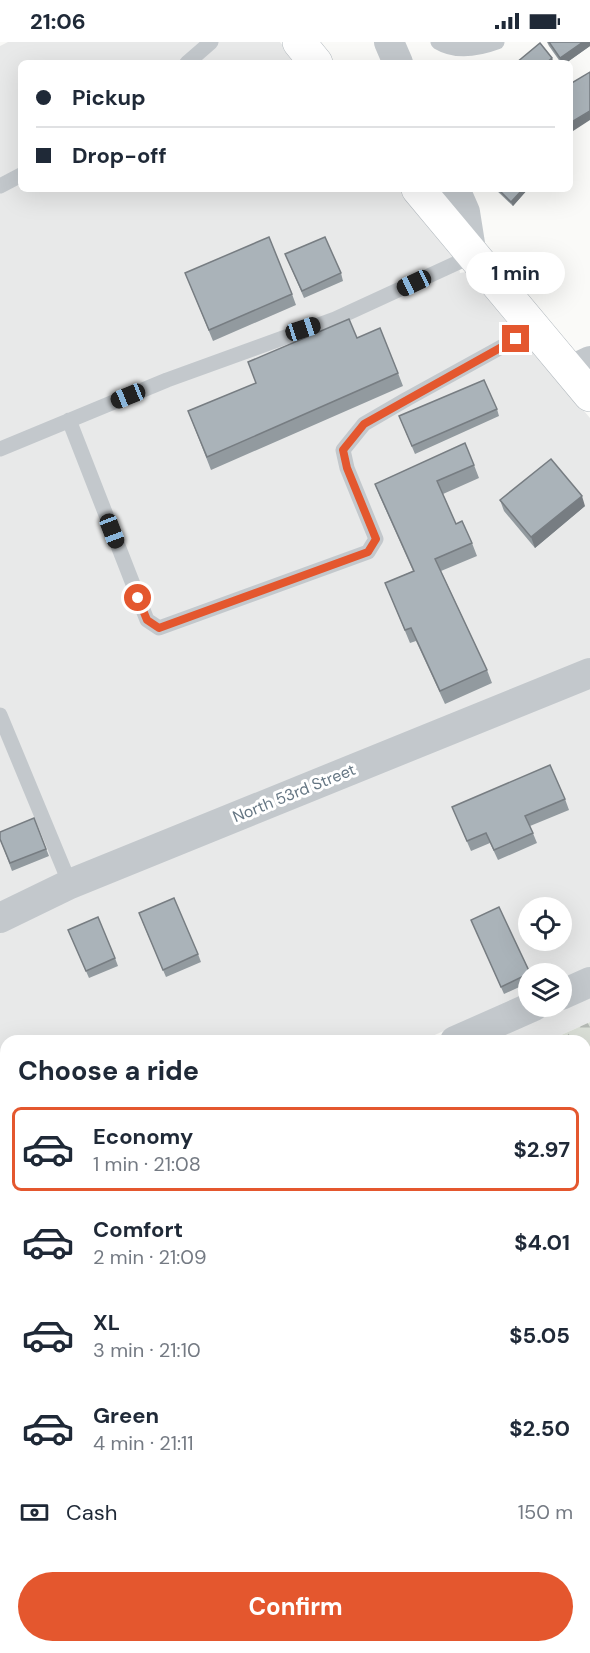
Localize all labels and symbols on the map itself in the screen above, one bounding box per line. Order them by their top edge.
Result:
callout: 1 min [466,252,566,294]
car [394,267,434,299]
car [283,315,323,343]
route end [502,325,529,352]
car [108,381,148,411]
car [97,511,127,551]
route start [124,584,151,611]
street label: North 53rd Street [229,759,359,827]

